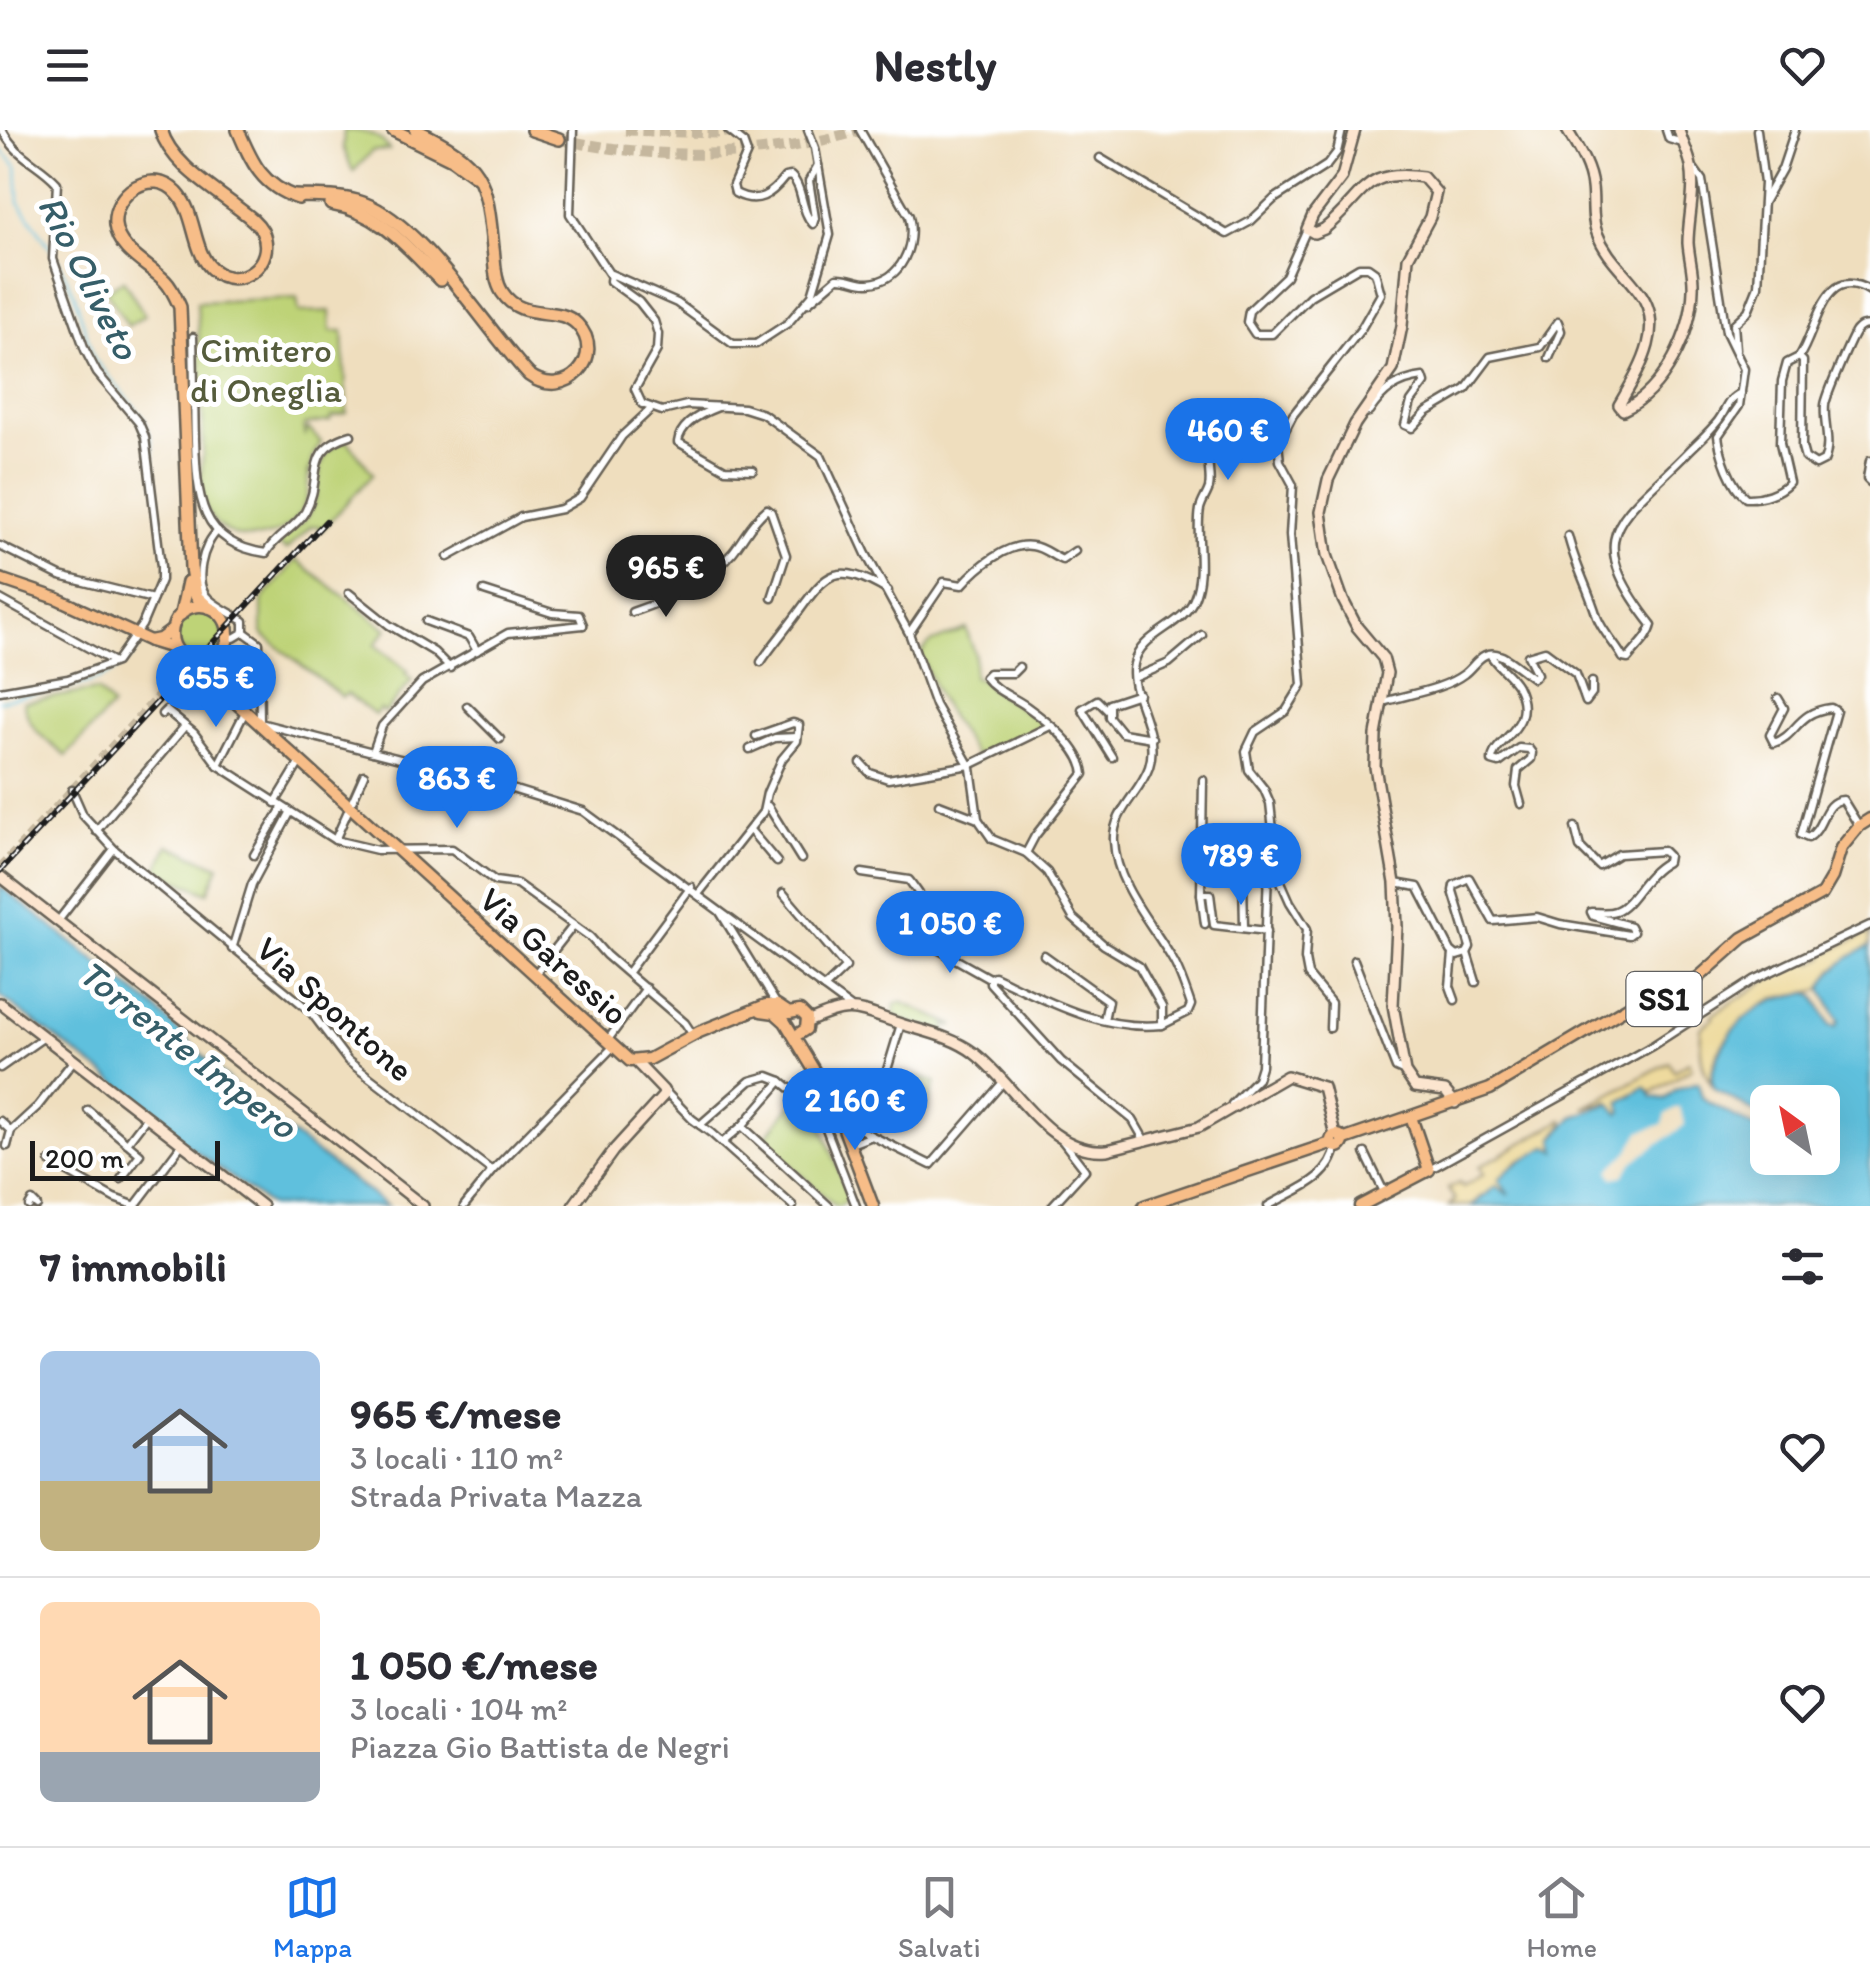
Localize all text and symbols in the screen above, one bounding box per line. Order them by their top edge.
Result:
icon: menu [40,38,95,93]
text: Nestly [874,38,996,92]
icon: heart [1775,38,1830,93]
water label: Rio Oliveto [28,187,151,368]
park label: Cimitero di Oneglia [190,329,342,411]
pin: 460 € [1158,398,1298,483]
text: 460 € [1187,411,1269,449]
pin: 965 € [596,535,736,620]
text: 965 € [628,548,704,586]
pin: 655 € [146,645,286,730]
text: 655 € [178,658,254,696]
pin: 863 € [387,746,527,831]
text: 863 € [418,759,496,797]
pin: 789 € [1171,823,1311,908]
text: 789 € [1203,836,1279,874]
street label: Via Garessio [471,878,637,1034]
pin: 1 050 € [858,891,1042,976]
text: 1 050 € [898,904,1002,942]
street label: Via Spontone [248,928,422,1090]
water label: Torrente Impero [70,949,308,1150]
road number: SS1 [1626,972,1702,1026]
pin: 2 160 € [763,1068,947,1153]
text: 2 160 € [805,1081,906,1119]
north arrow [1750,1085,1840,1175]
map controls [1750,1085,1840,1175]
scale bar [30,1136,220,1180]
text: 200 m [45,1141,124,1175]
icon: filters [1775,1239,1830,1294]
text: 7 immobili [40,1241,227,1292]
text: 965 €/mese [350,1388,561,1439]
icon: home [120,1391,240,1511]
icon: heart [1775,1424,1830,1479]
text: 3 locali · 110 m² [350,1439,563,1477]
text: Strada Privata Mazza [350,1477,643,1515]
text: 1 050 €/mese [350,1639,598,1690]
icon: home [120,1642,240,1762]
icon: heart [1775,1675,1830,1730]
text: 3 locali · 104 m² [350,1690,568,1728]
text: Piazza Gio Battista de Negri [350,1728,730,1766]
tab: Mappa [273,1870,352,1964]
tab: Salvati [898,1870,981,1964]
tab: Home [1526,1870,1597,1964]

